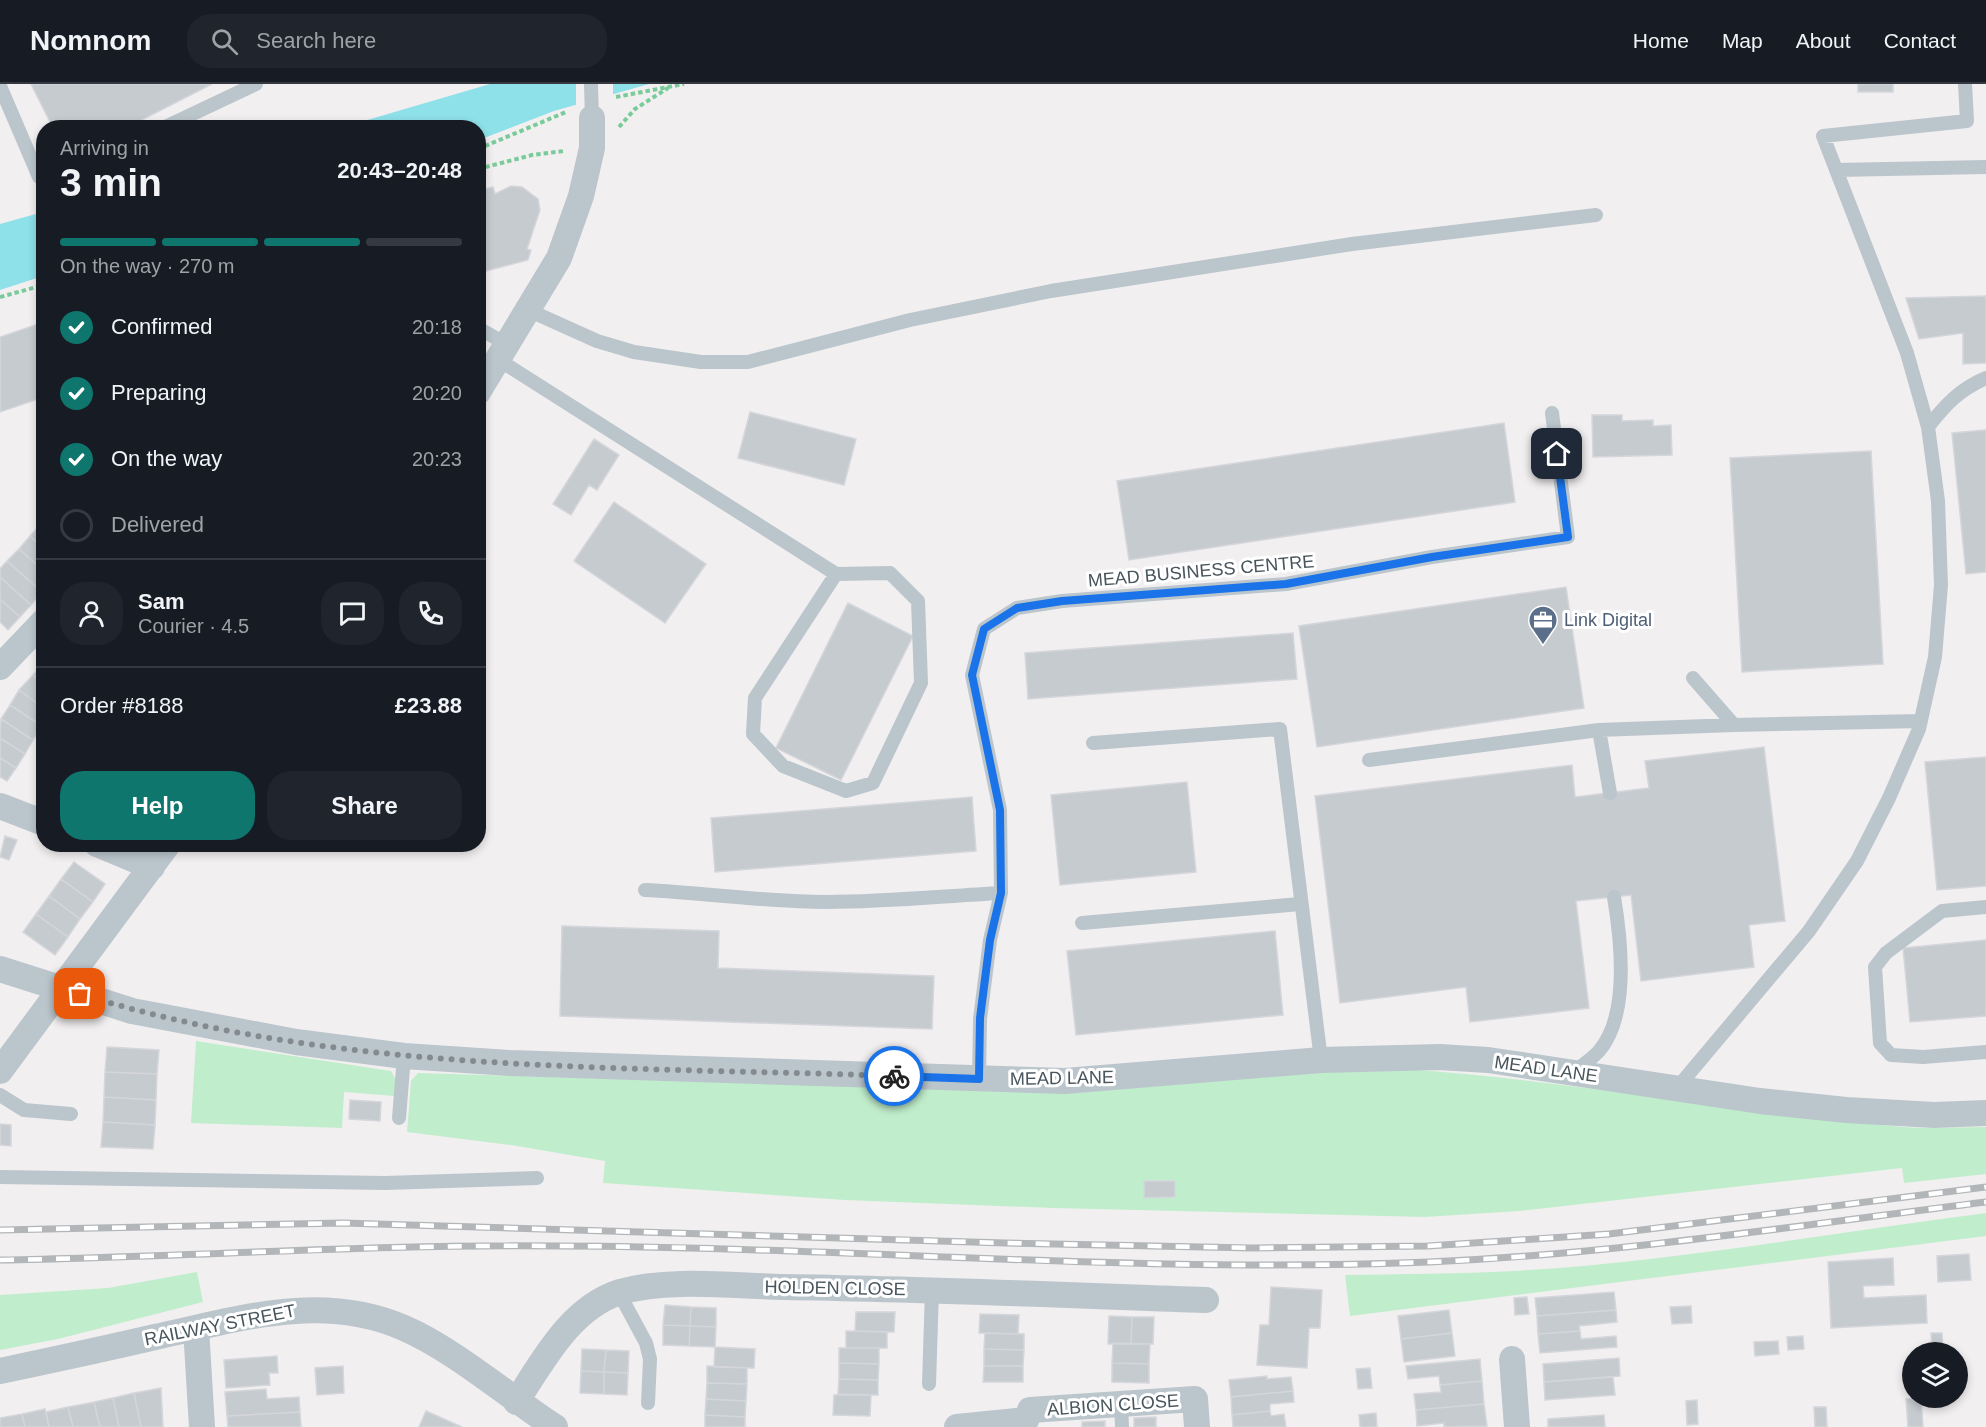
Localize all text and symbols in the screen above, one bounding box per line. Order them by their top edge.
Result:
search box [187,14,607,68]
text: Nomnom [30,25,151,56]
icon: search [208,25,241,58]
text: Search here [256,28,376,53]
text: Home [1633,29,1689,52]
text: Map [1722,29,1763,52]
text: About [1796,29,1851,52]
text: Contact [1884,29,1956,52]
text: Arriving in [60,137,149,159]
text: 20:43–20:48 [337,158,462,183]
text: 3 min [60,161,162,204]
text: On the way · 270 m [60,255,235,277]
icon: check [60,311,93,344]
text: Confirmed [111,314,212,339]
text: 20:18 [412,316,462,338]
icon: check [60,377,93,410]
text: Preparing [111,380,206,405]
text: 20:20 [412,382,462,404]
pin [1531,428,1582,479]
icon: home [1540,437,1573,470]
icon: check [60,443,93,476]
text: On the way [111,446,222,471]
text: 20:23 [412,448,462,470]
text: Delivered [111,512,204,537]
street label: MEAD BUSINESS CENTRE [1087,551,1315,591]
button: person [60,582,123,645]
button: chat [321,582,384,645]
button: phone [399,582,462,645]
text: Sam [138,589,184,614]
office icon: Link Digital [1527,604,1559,646]
place label: Link Digital [1564,610,1652,630]
text: Courier · 4.5 [138,615,249,637]
text: Order #8188 [60,693,184,718]
text: £23.88 [395,693,462,718]
button: Help [60,771,255,840]
button: Share [267,771,462,840]
pin [54,968,105,1019]
icon: bag [63,977,96,1010]
courier [864,1046,924,1106]
street label: MEAD LANE [1493,1052,1599,1086]
icon: bike [878,1060,911,1093]
street label: MEAD LANE [1010,1067,1114,1089]
street label: HOLDEN CLOSE [764,1277,906,1299]
street label: RAILWAY STREET [143,1301,297,1349]
map controls [1902,1342,1968,1408]
button: layers [1902,1342,1968,1408]
street label: ALBION CLOSE [1046,1390,1180,1420]

